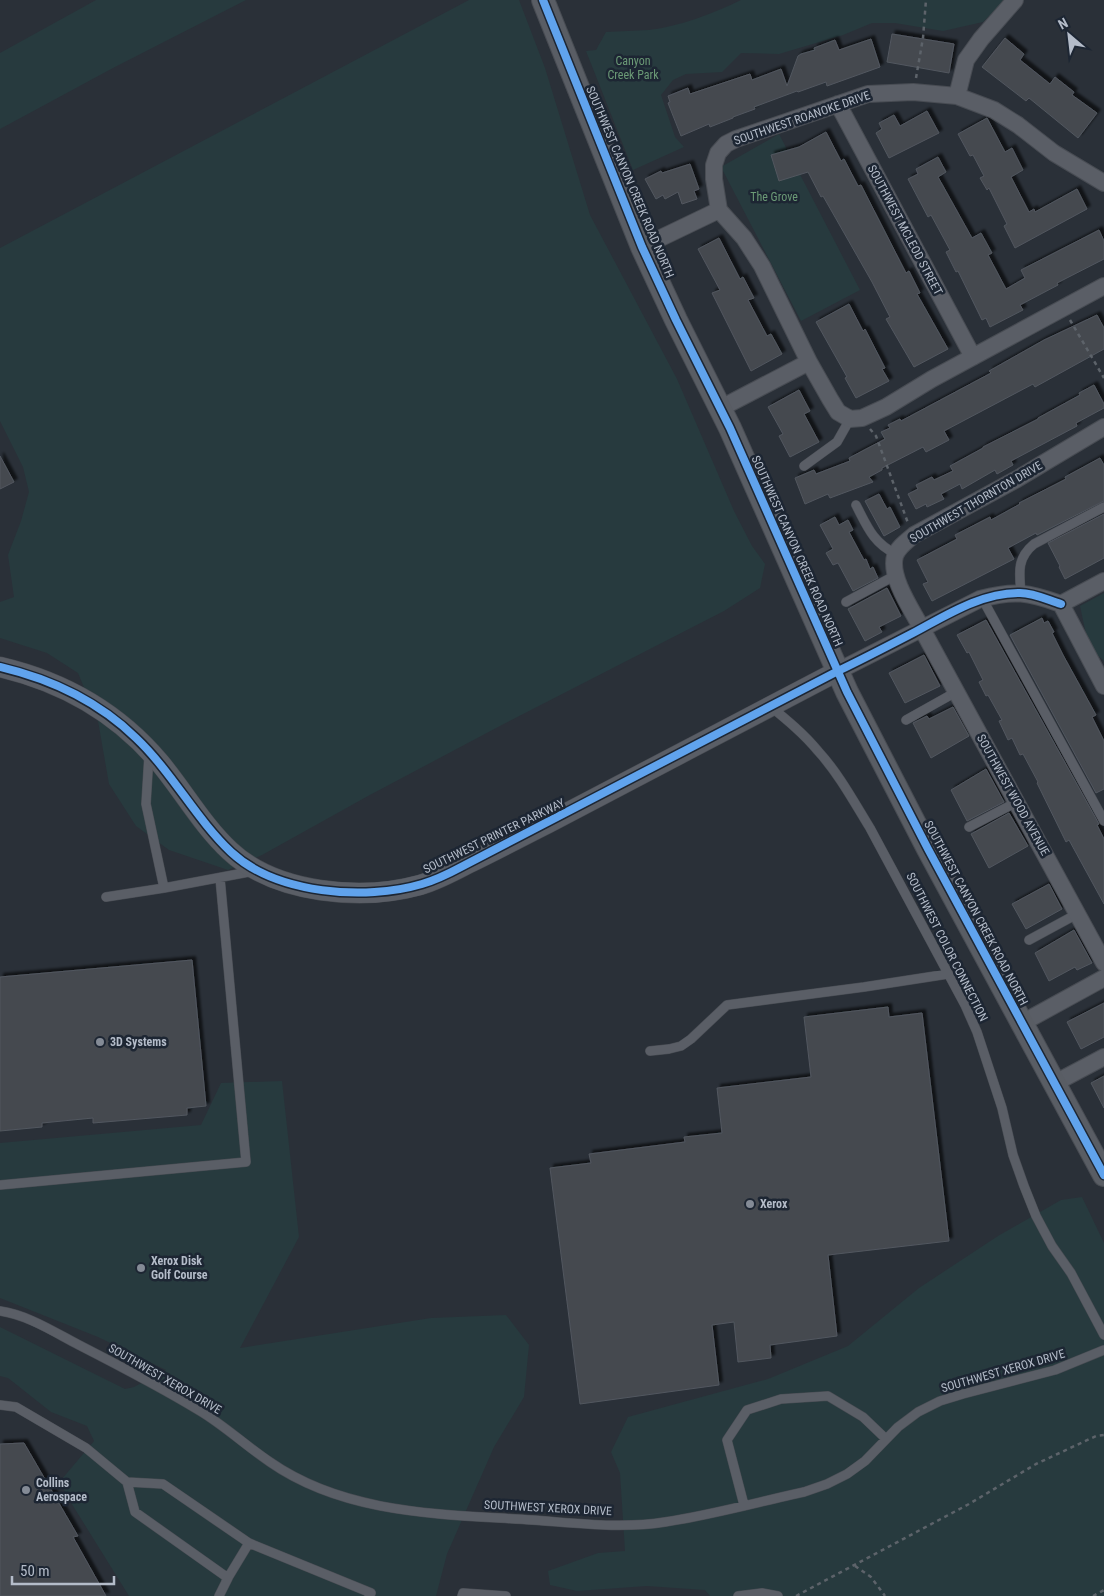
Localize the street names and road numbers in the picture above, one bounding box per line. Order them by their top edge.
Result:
street label: SOUTHWEST CANYON CREEK ROAD NORTH [583,84,677,280]
street label: SOUTHWEST ROANOKE DRIVE [732,88,872,148]
street label: SOUTHWEST MCLEOD STREET [865,162,945,298]
street label: SOUTHWEST CANYON CREEK ROAD NORTH [748,454,846,648]
street label: SOUTHWEST THORNTON DRIVE [907,458,1045,546]
street label: SOUTHWEST WOOD AVENUE [974,732,1052,858]
street label: SOUTHWEST PRINTER PARKWAY [421,795,568,876]
street label: SOUTHWEST CANYON CREEK ROAD NORTH [921,818,1031,1008]
street label: SOUTHWEST COLOR CONNECTION [903,870,991,1024]
street label: SOUTHWEST XEROX DRIVE [106,1341,224,1417]
street label: SOUTHWEST XEROX DRIVE [939,1347,1067,1395]
street label: SOUTHWEST XEROX DRIVE [484,1498,612,1518]

